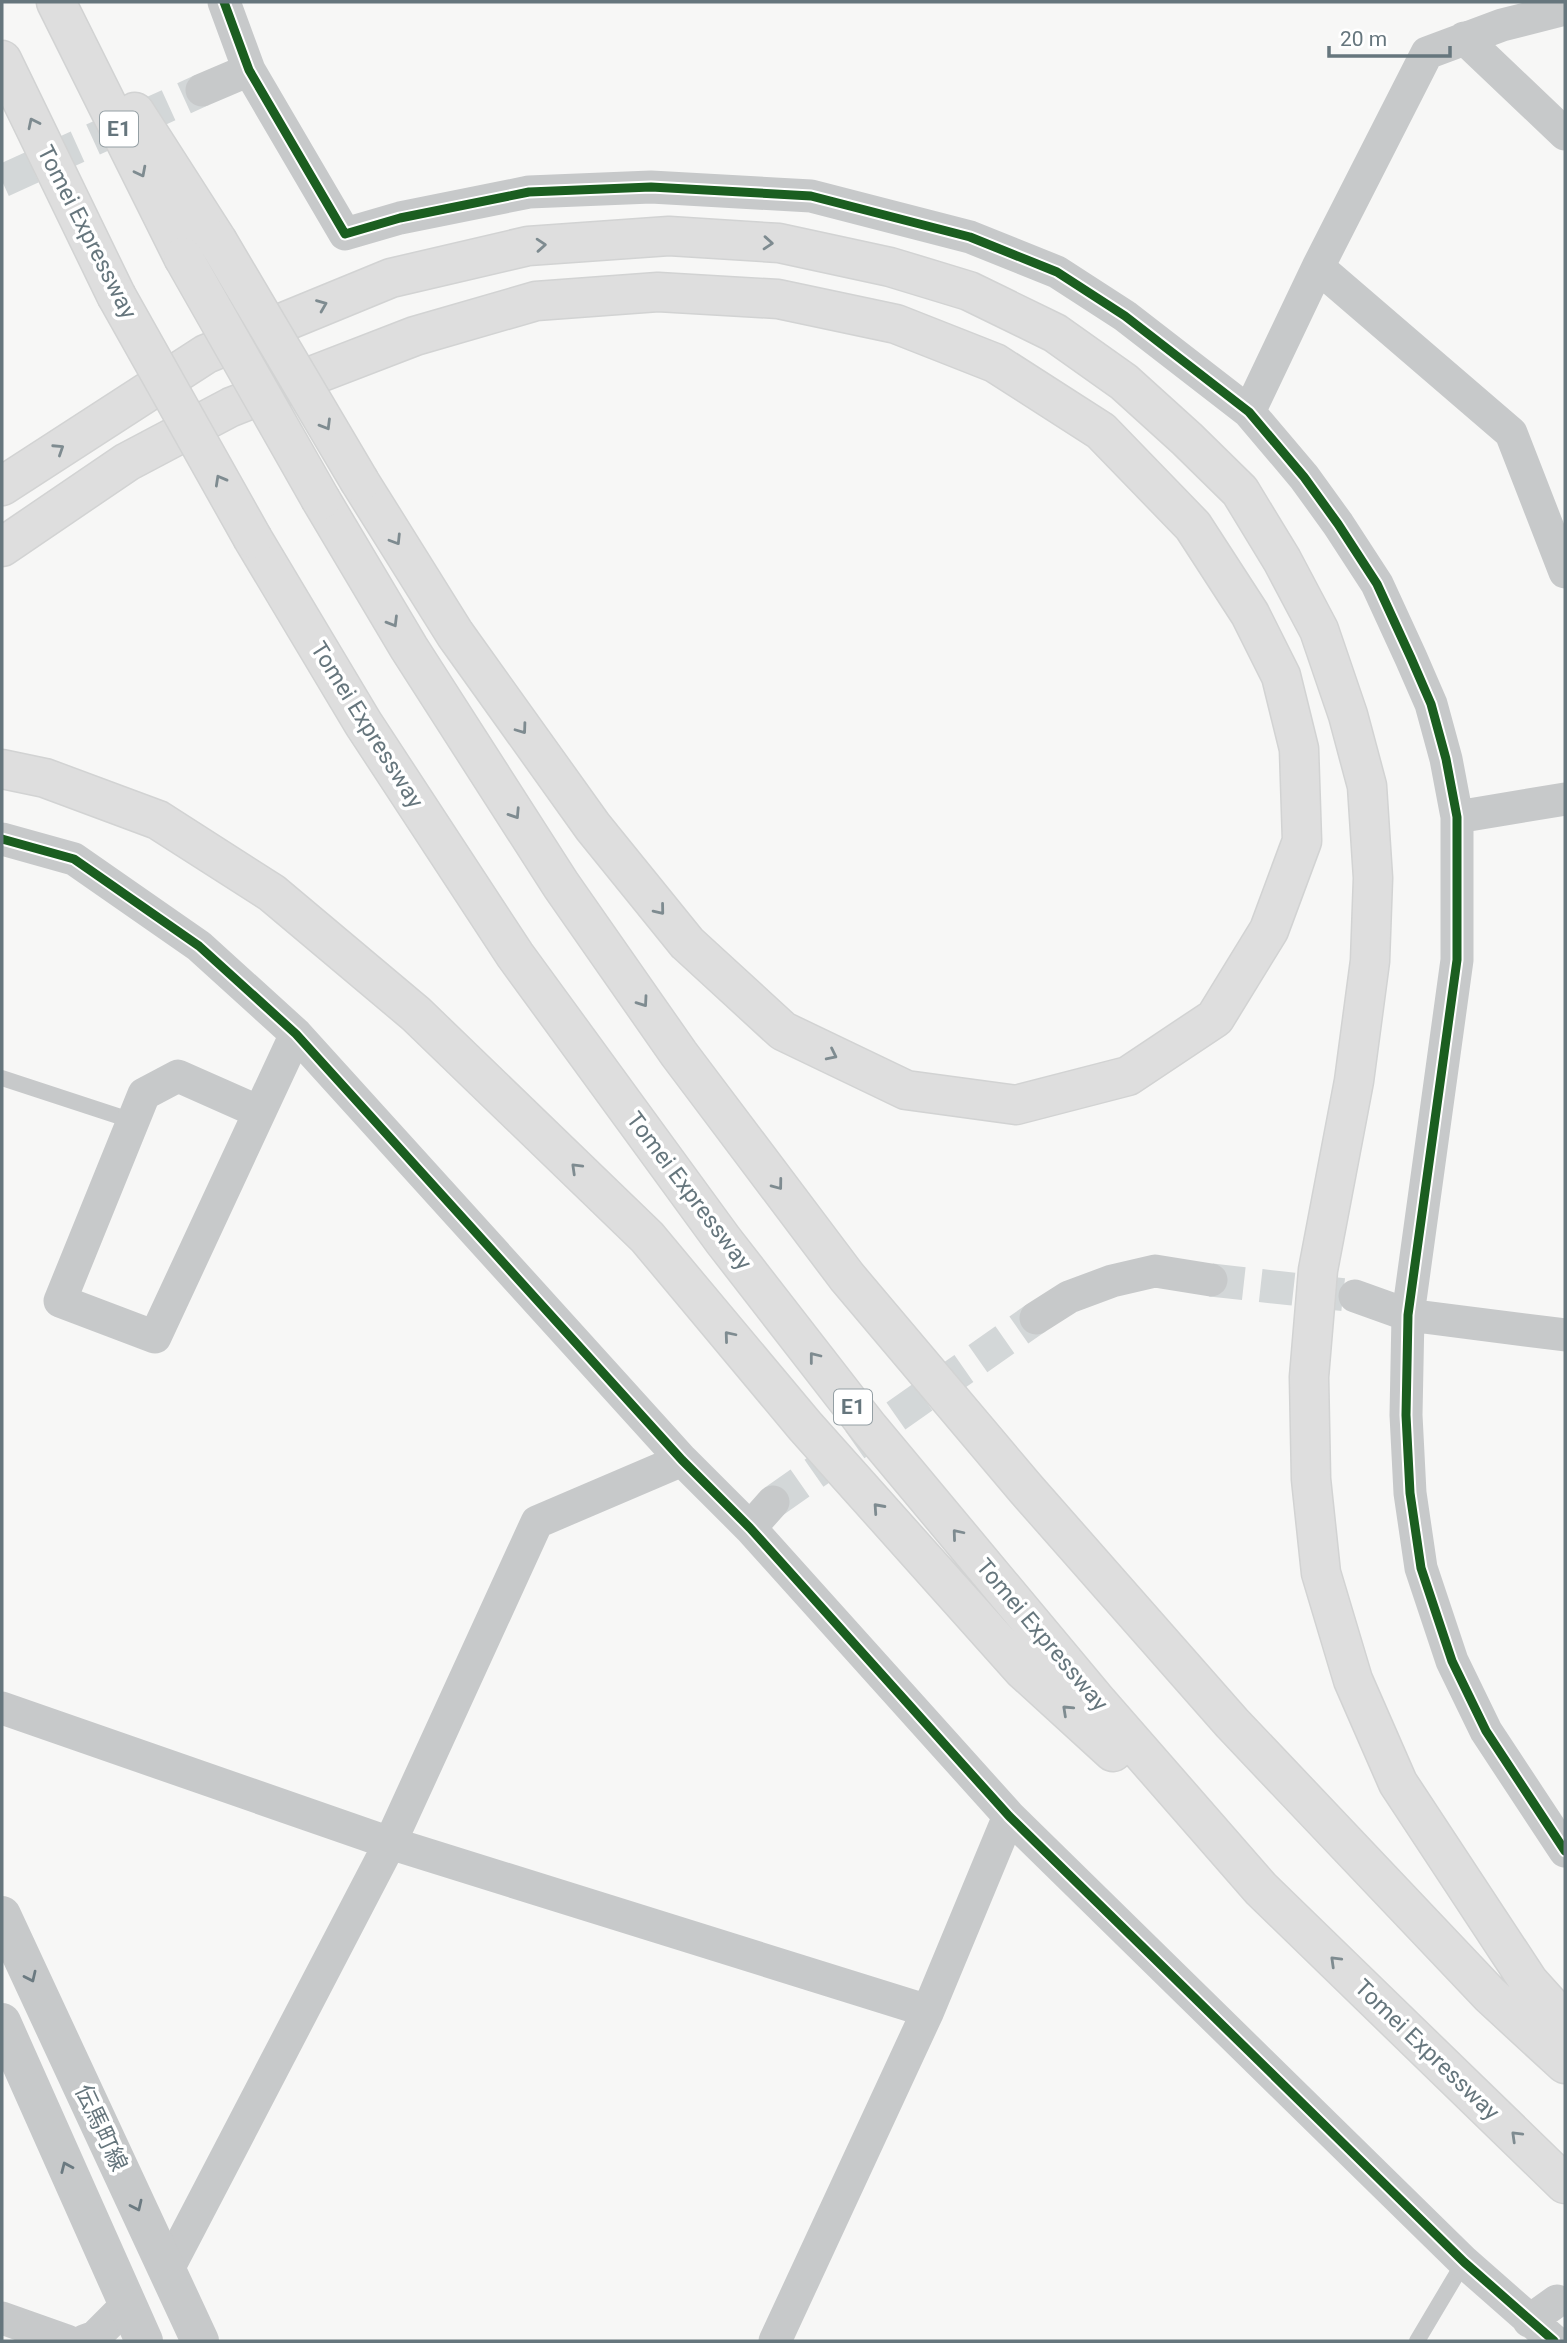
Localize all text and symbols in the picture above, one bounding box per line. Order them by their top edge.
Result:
scale bar [1329,14,1450,58]
text: 20 m [1340,27,1387,51]
road number: E1 [100,111,138,146]
one-way arrow [27,118,41,130]
street label: Tomei Expressway [32,141,142,323]
one-way arrow [132,165,146,177]
one-way arrow [763,235,774,250]
one-way arrow [536,238,547,253]
one-way arrow [315,299,328,313]
one-way arrow [318,418,331,431]
one-way arrow [52,444,65,457]
one-way arrow [215,475,228,487]
one-way arrow [387,532,400,545]
one-way arrow [385,614,398,627]
street label: Tomei Expressway [305,637,429,813]
one-way arrow [514,721,527,734]
one-way arrow [507,806,520,819]
one-way arrow [652,901,664,914]
one-way arrow [635,994,647,1007]
one-way arrow [825,1046,837,1060]
street label: Tomei Expressway [621,1107,757,1275]
one-way arrow [571,1164,584,1177]
one-way arrow [769,1177,782,1190]
one-way arrow [725,1331,738,1343]
one-way arrow [810,1353,823,1365]
road number: E1 [834,1390,872,1424]
one-way arrow [874,1503,886,1516]
one-way arrow [953,1529,965,1542]
street label: Tomei Expressway [970,1553,1114,1717]
one-way arrow [1062,1705,1075,1718]
one-way arrow [1330,1956,1343,1969]
one-way arrow [22,1970,36,1982]
street label: Tomei Expressway [1349,1974,1505,2126]
street label: 伝馬町線 [69,2081,133,2175]
one-way arrow [1511,2132,1524,2145]
one-way arrow [60,2162,74,2174]
one-way arrow [129,2199,143,2211]

